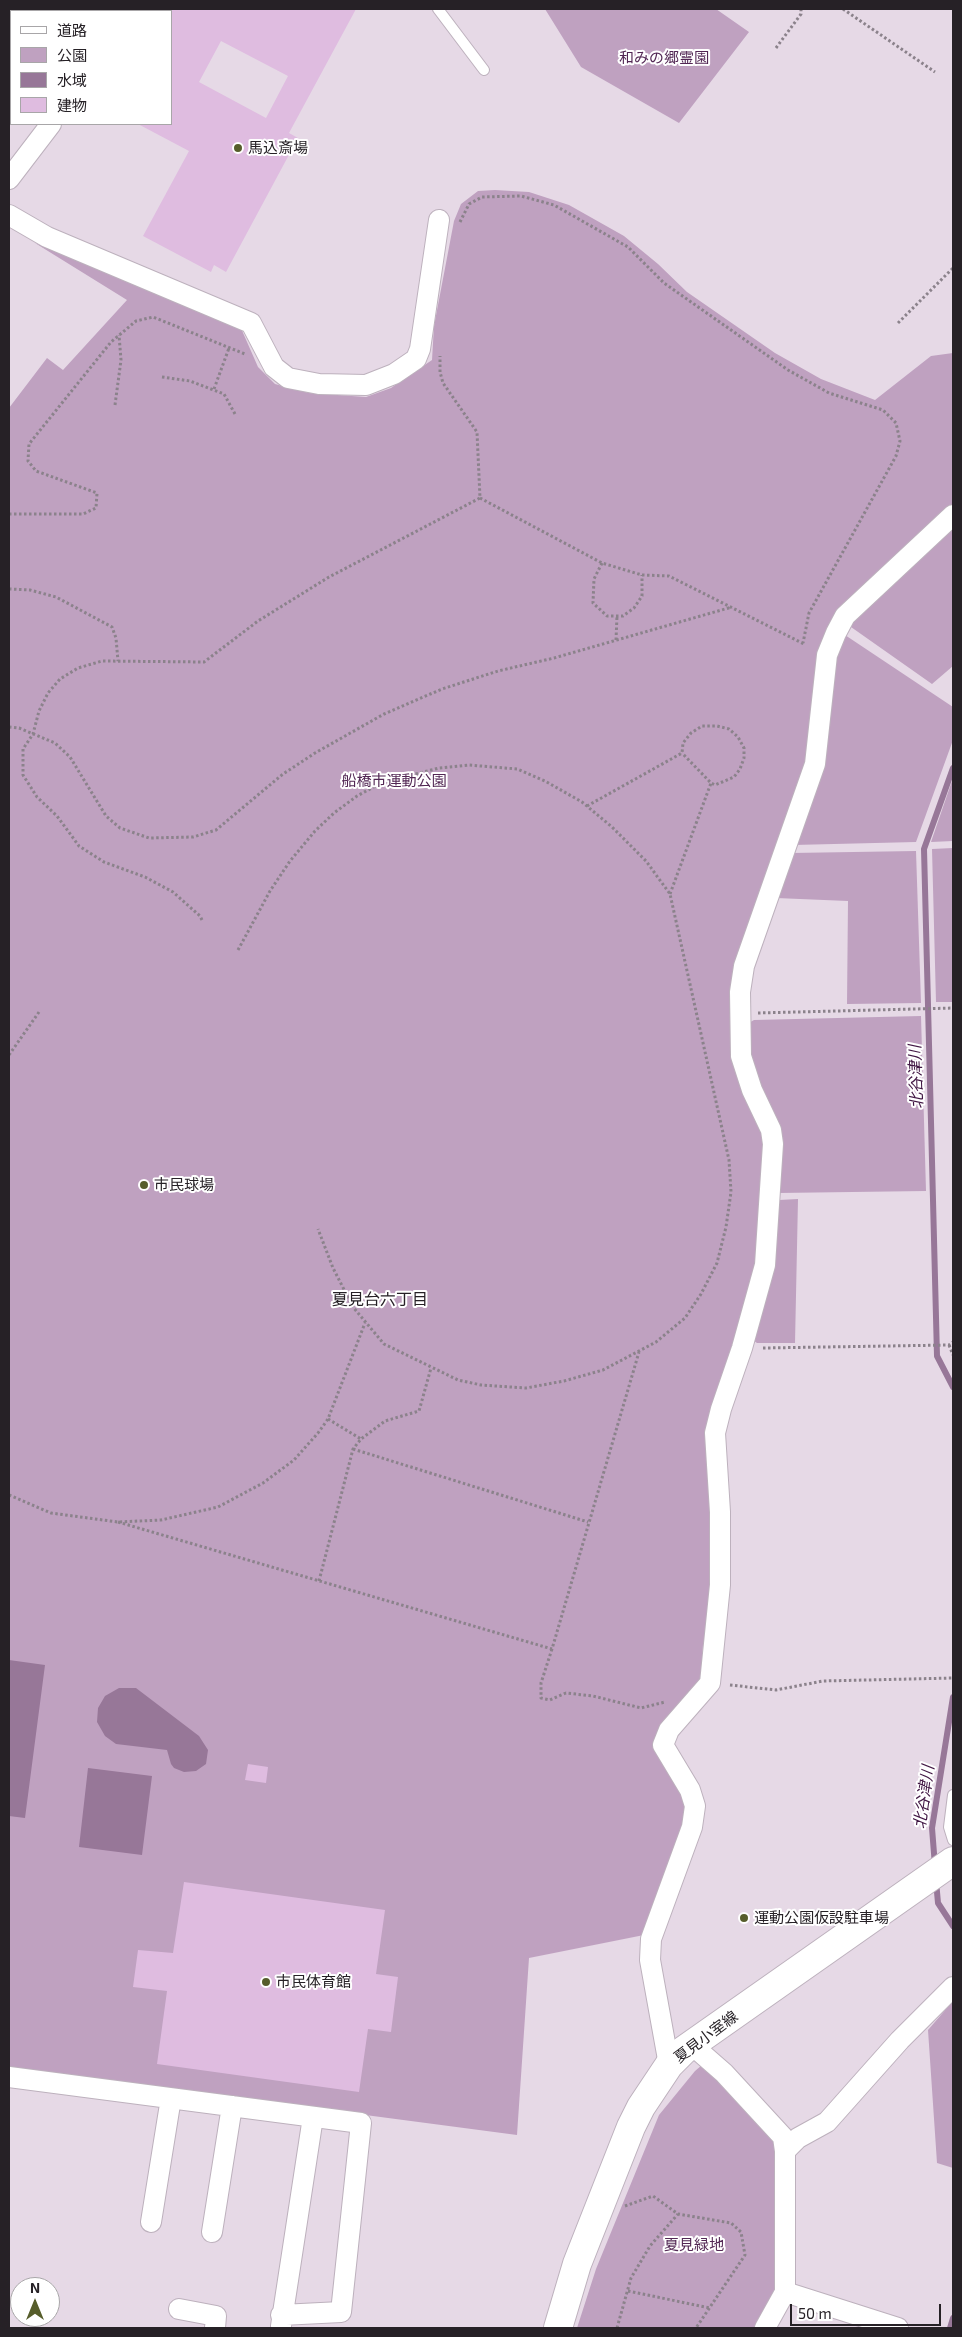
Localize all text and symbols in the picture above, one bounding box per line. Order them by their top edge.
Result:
legend [10,10,172,125]
text: 道路 [57,21,87,39]
text: 公園 [57,46,87,64]
park label: 和みの郷霊園 [619,49,709,67]
text: 水域 [57,71,87,89]
text: 建物 [57,96,87,114]
place label: 馬込斎場 [248,139,308,157]
marker: 馬込斎場 [232,142,244,154]
park label: 船橋市運動公園 [342,772,446,790]
water label: 北谷津川 [905,1045,927,1109]
place label: 市民球場 [154,1176,214,1194]
marker: 市民球場 [138,1179,150,1191]
district label: 夏見台六丁目 [332,1290,428,1310]
water label: 北谷津川 [910,1764,938,1830]
place label: 運動公園仮設駐車場 [754,1909,889,1927]
marker: 運動公園仮設駐車場 [738,1912,750,1924]
place label: 市民体育館 [276,1973,351,1991]
marker: 市民体育館 [260,1976,272,1988]
street label: 夏見小室線 [671,2007,741,2067]
park label: 夏見緑地 [664,2236,724,2254]
north arrow [10,2277,60,2327]
text: N [30,2279,40,2296]
scale bar [792,2294,943,2326]
text: 50 m [798,2304,832,2322]

